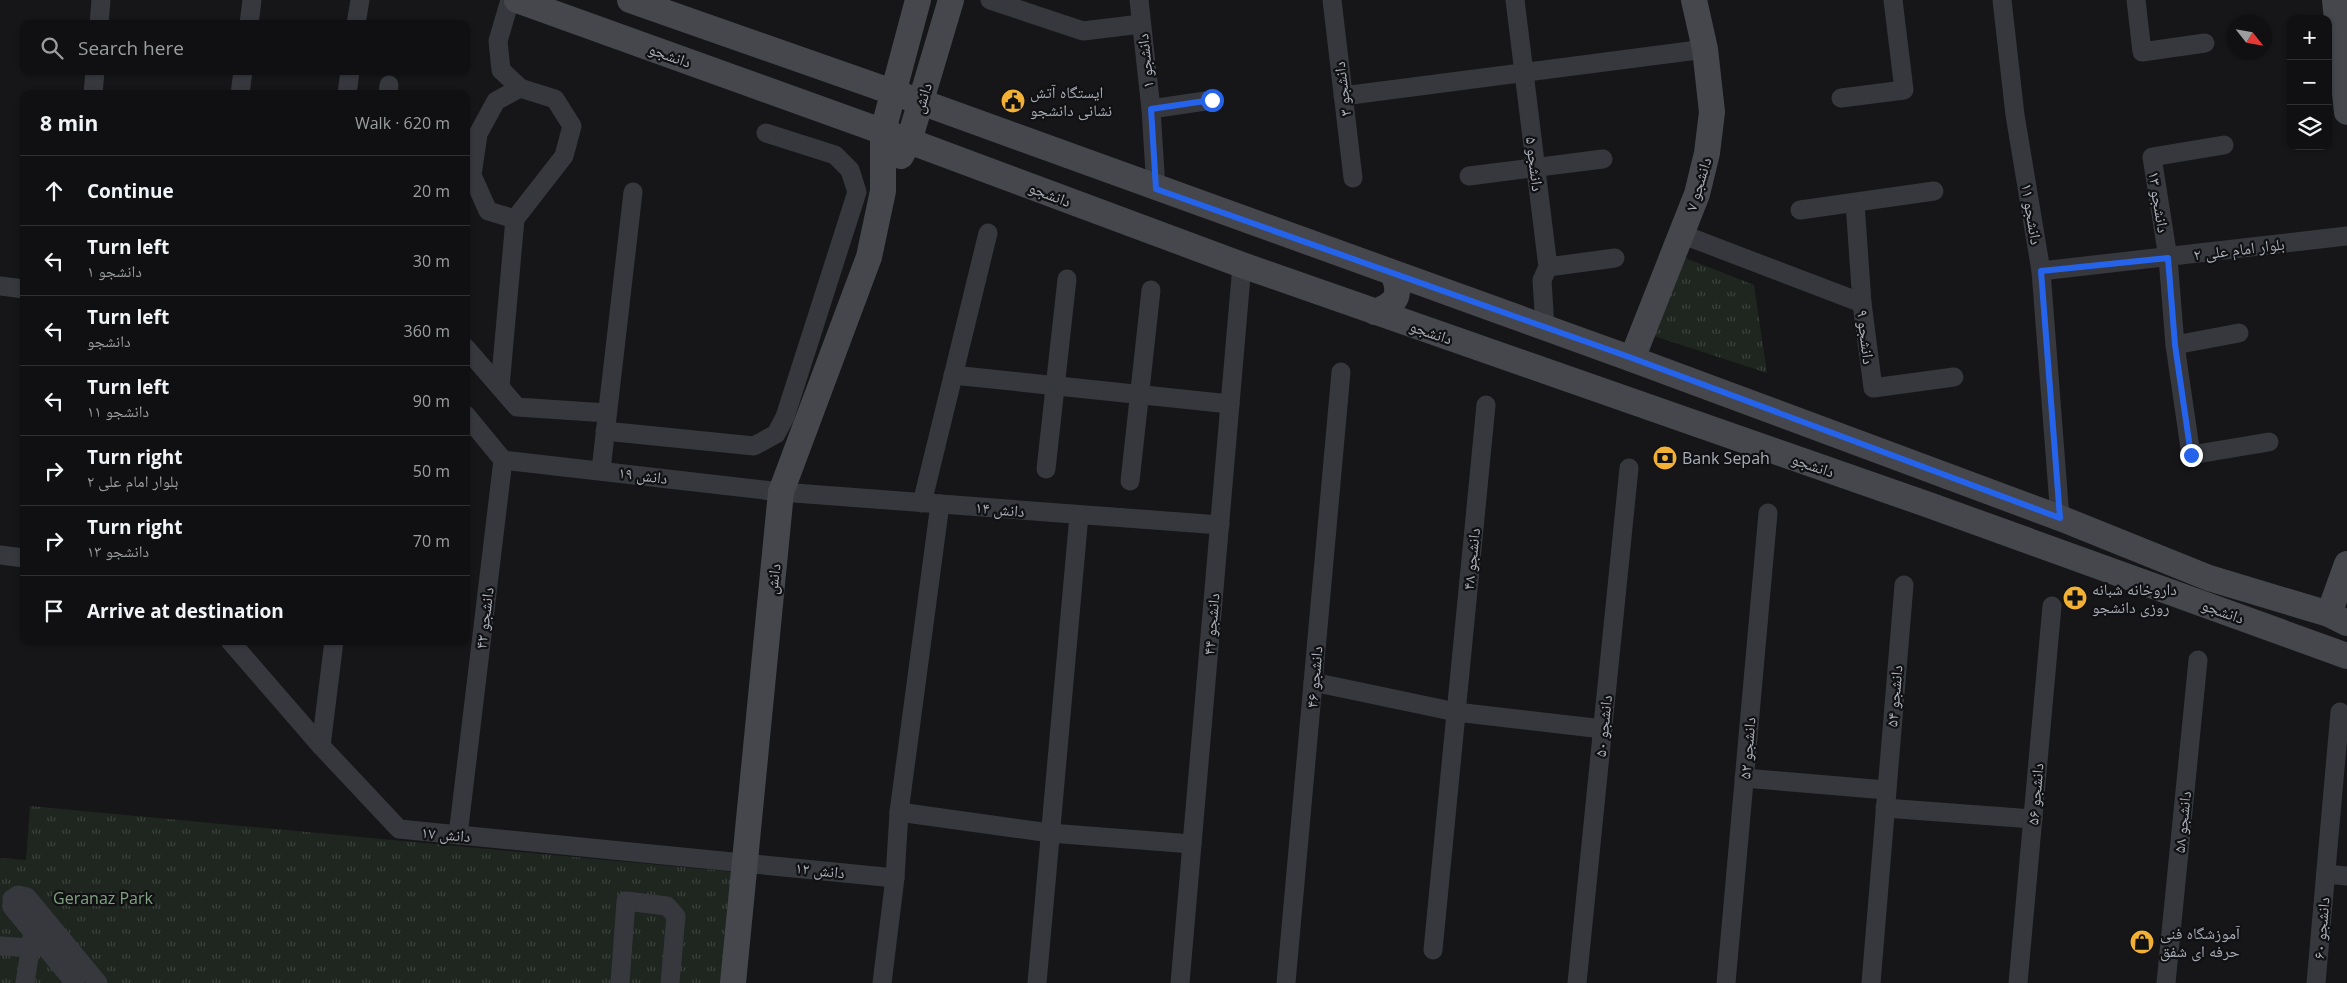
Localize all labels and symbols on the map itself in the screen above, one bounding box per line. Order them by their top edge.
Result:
north arrow [2227,15,2272,60]
street label: دانشجو ۱ [1131,33,1159,89]
street label: دانشجو [646,37,694,73]
street label: دانشجو ۳ [1328,60,1356,118]
street label: دانش [907,80,937,116]
place label: ایستگاه آتش نشانی دانشجو [1030,81,1112,121]
public building icon: ایستگاه آتش نشانی دانشجو [1000,88,1026,114]
route start [1201,89,1224,112]
street label: دانشجو ۵ [1521,135,1549,193]
street label: دانشجو ۷ [1679,155,1717,213]
street label: دانشجو ۱۳ [2143,170,2175,234]
street label: دانشجو [1026,176,1074,212]
street label: دانشجو ۱۱ [2016,182,2048,246]
street label: بلوار امام علی ۲ [2192,233,2286,265]
street label: دانشجو ۹ [1852,308,1880,366]
street label: دانشجو [1407,315,1455,349]
route end [2180,444,2203,467]
bank icon: Bank Sepah [1652,445,1678,471]
place label: Bank Sepah [1682,447,1770,469]
street label: دانشجو [1789,448,1837,482]
street label: دانش ۱۹ [617,461,669,489]
street label: دانش ۱۴ [974,496,1026,522]
street label: دانشجو ۴۸ [1457,527,1485,591]
street label: دانش [760,562,786,596]
place label: داروخانه شبانه روزی دانشجو [2092,578,2177,618]
pharmacy icon: داروخانه شبانه روزی دانشجو [2062,585,2088,611]
street label: دانشجو ۴۲ [469,586,499,650]
street label: دانشجو ۴۴ [1197,592,1225,656]
street label: دانشجو [2199,593,2247,629]
street label: دانشجو ۴۶ [1300,645,1328,709]
street label: دانشجو ۵۴ [1880,664,1908,728]
street label: دانشجو ۵۰ [1589,694,1617,758]
street label: دانشجو ۵۲ [1733,716,1761,780]
street label: دانشجو ۵۶ [2021,762,2049,826]
street label: دانشجو ۵۸ [2168,790,2196,854]
street label: دانش ۱۷ [420,821,472,847]
street label: دانش ۱۲ [794,856,846,884]
park label: Geranaz Park [53,887,154,909]
street label: دانشجو ۶۰ [2307,896,2335,960]
place label: آموزشگاه فنی حرفه ای شفق [2160,922,2241,962]
shop icon: آموزشگاه فنی حرفه ای شفق [2129,929,2155,955]

